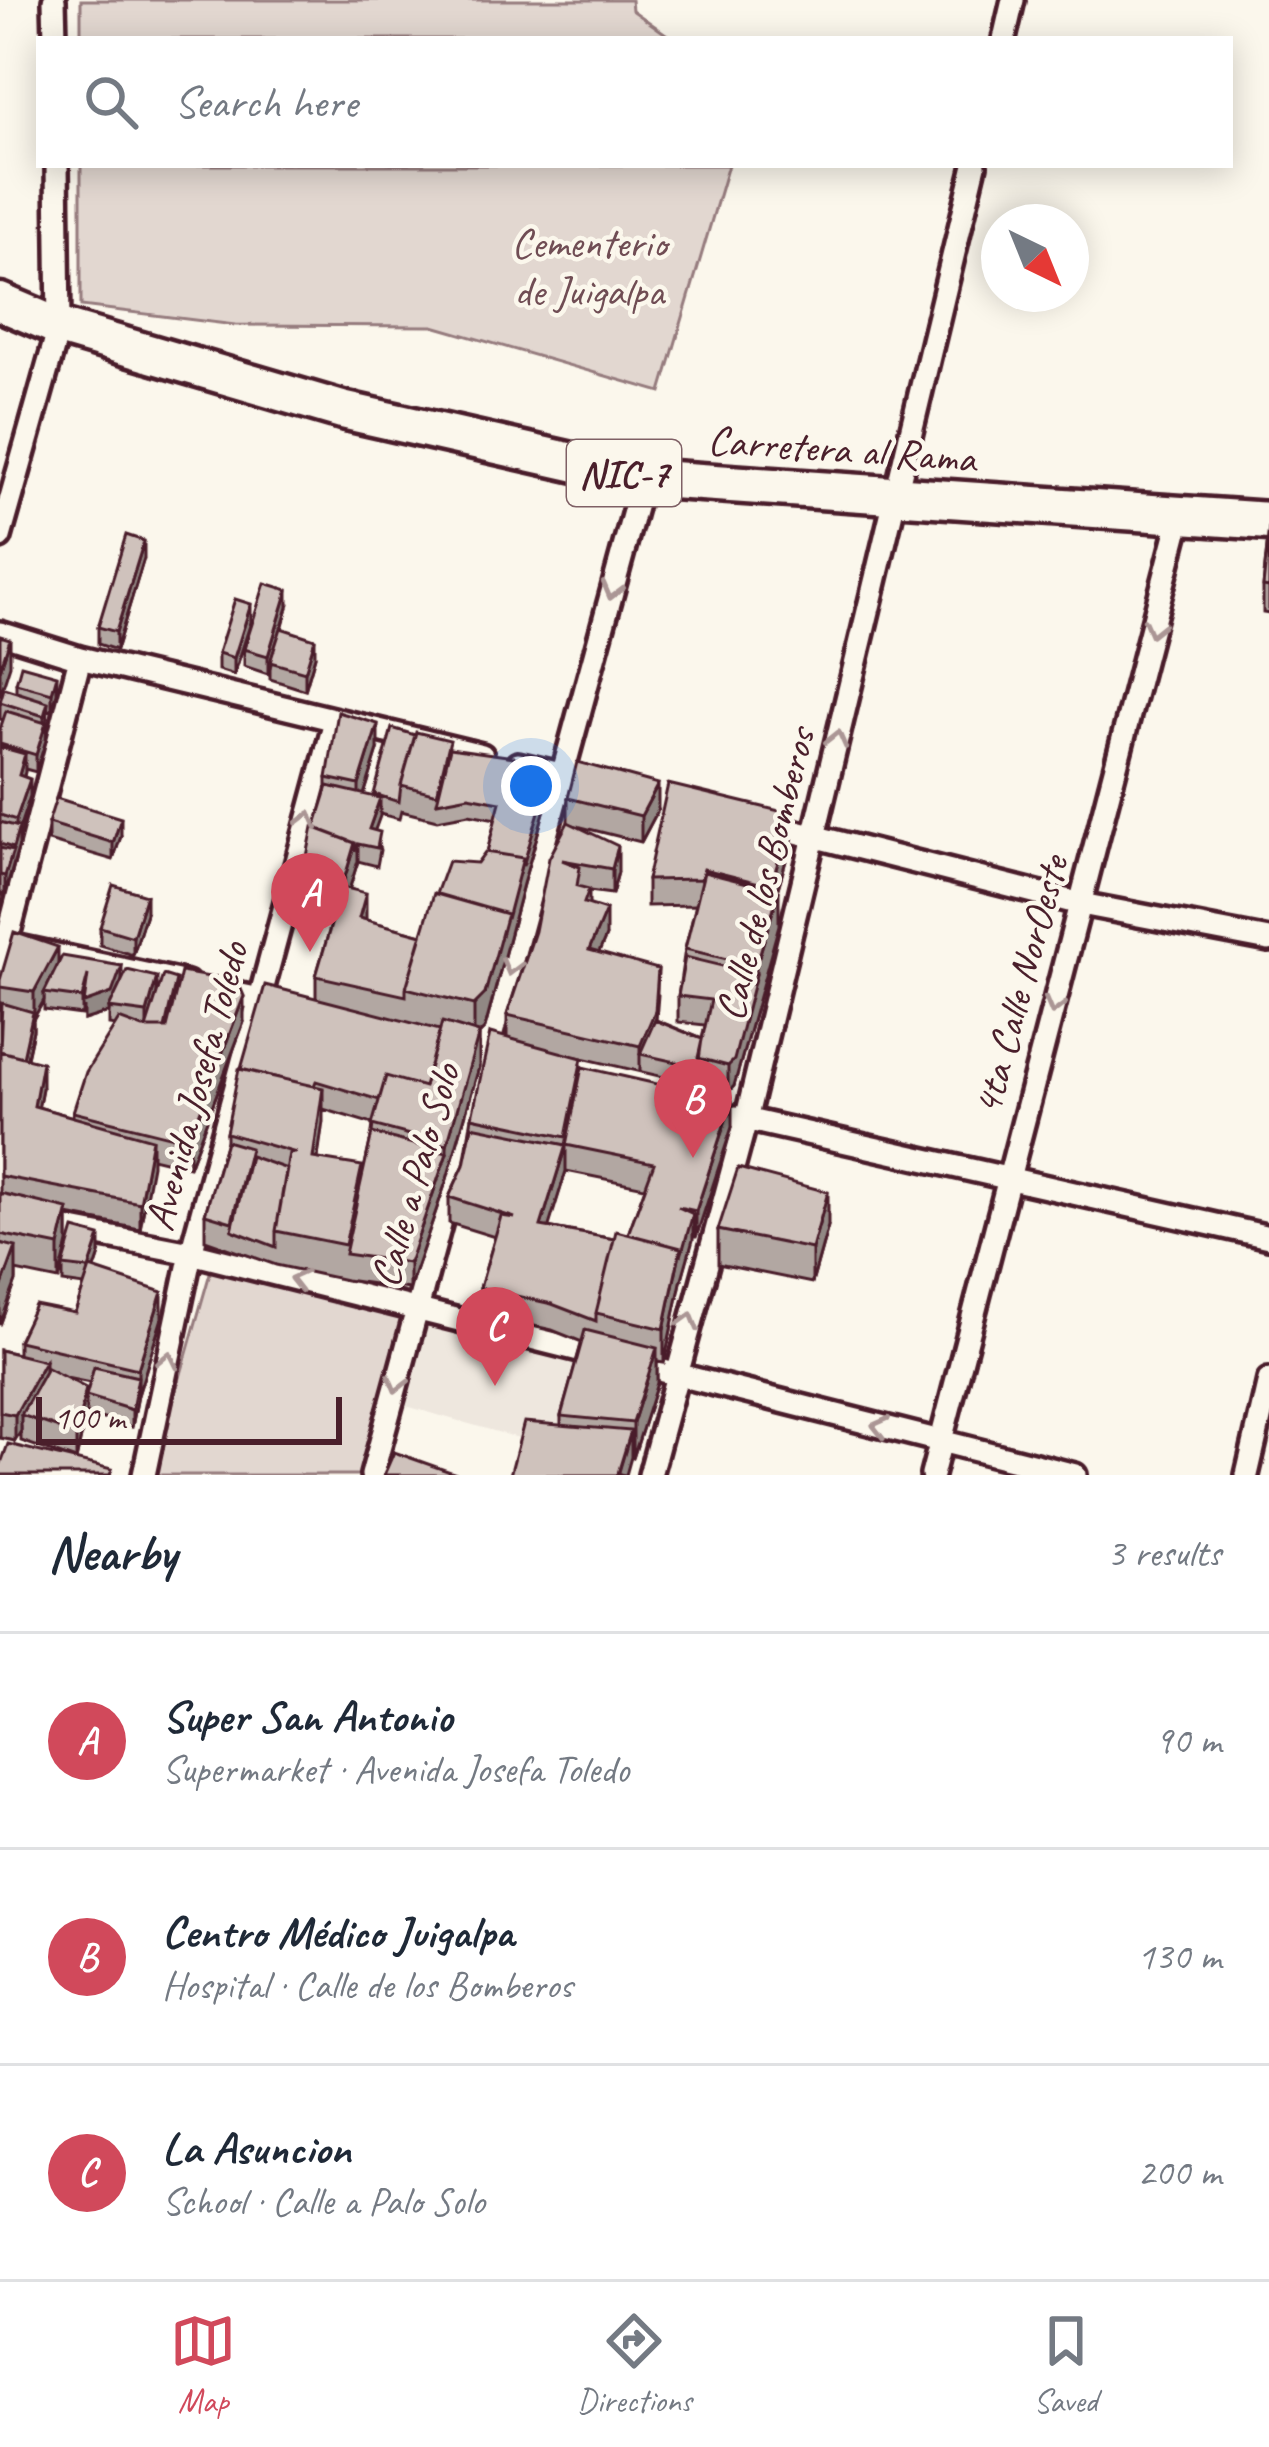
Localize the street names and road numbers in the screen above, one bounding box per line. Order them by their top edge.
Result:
street label: Carretera al Rama [706,414,980,485]
road number: NIC-7 [567,440,681,506]
street label: Calle de los Bomberos [704,719,828,1026]
street label: 4ta Calle NorOeste [960,848,1081,1121]
street label: Avenida Josefa Toledo [133,934,261,1236]
street label: Calle a Palo Solo [358,1056,473,1293]

